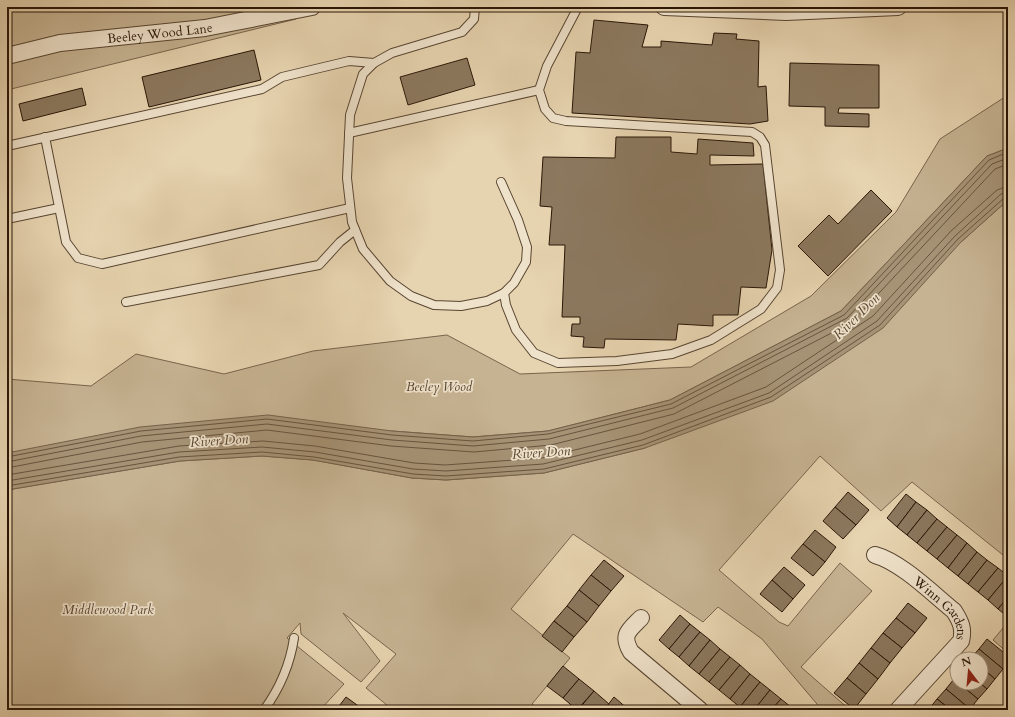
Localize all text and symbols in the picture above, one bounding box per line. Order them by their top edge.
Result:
street label: Beeley Wood Lane [106,19,214,48]
water label: River Don [829,289,884,344]
park label: Beeley Wood [406,378,473,396]
water label: River Don [189,429,249,452]
water label: River Don [511,441,571,464]
street label: Winn Gardens [909,572,970,642]
park label: Middlewood Park [62,601,154,619]
north arrow [949,651,989,691]
text: N [960,653,973,670]

